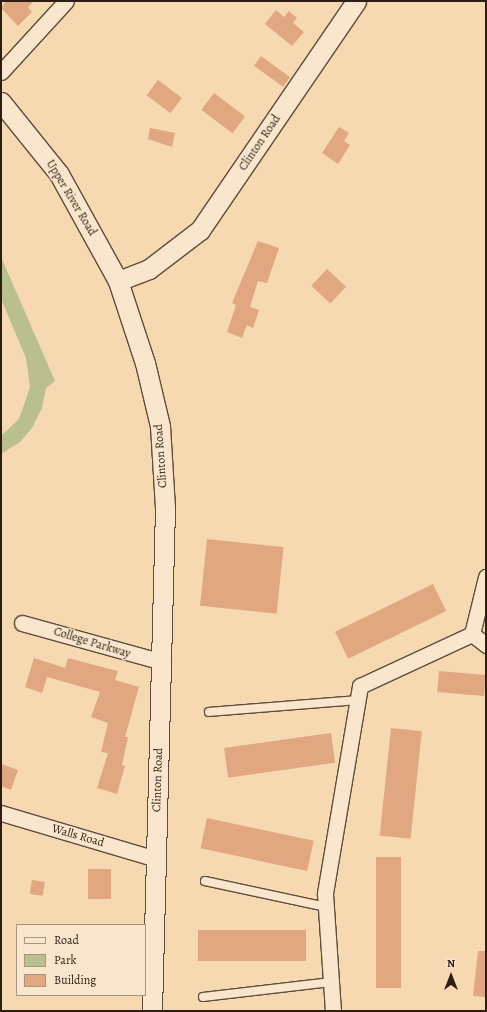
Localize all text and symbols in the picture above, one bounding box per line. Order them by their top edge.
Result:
street label: Clinton Road [236,112,284,174]
street label: Upper River Road [43,157,99,239]
street label: Clinton Road [152,423,170,489]
street label: College Parkway [52,624,132,662]
street label: Clinton Road [150,748,166,812]
street label: Walls Road [50,822,106,850]
legend [16,924,146,996]
text: Road [54,932,79,948]
text: Park [54,952,77,968]
north arrow [431,956,471,996]
text: N [447,956,455,971]
text: Building [54,972,96,988]

